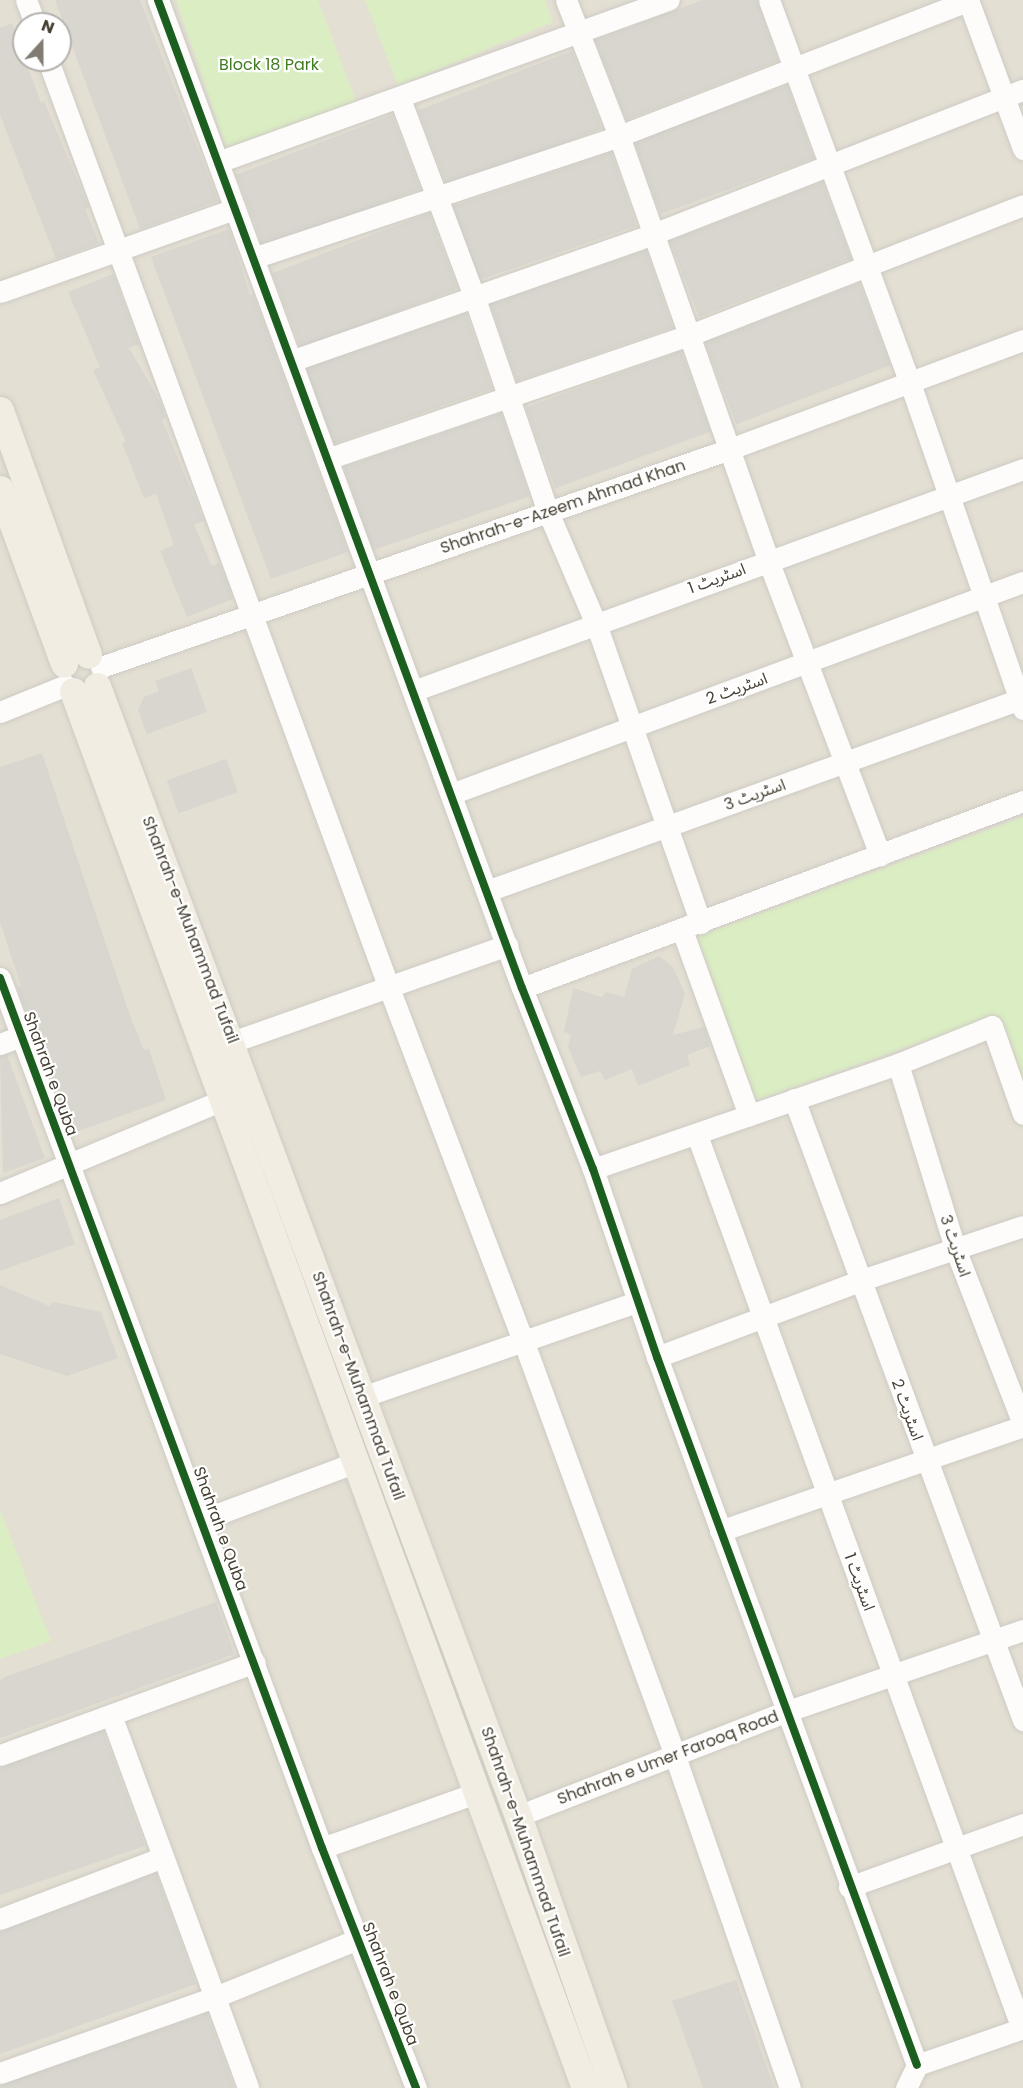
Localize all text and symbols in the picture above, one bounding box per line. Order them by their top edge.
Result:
north arrow [12,12,72,72]
text: N [38,14,58,39]
park label: Block 18 Park [219,55,319,75]
street label: Shahrah-e-Azeem Ahmad Khan [438,456,688,558]
street label: اسٹریٹ 1 [686,560,748,598]
street label: اسٹریٹ 2 [704,669,770,709]
street label: اسٹریٹ 3 [722,775,788,815]
street label: Shahrah-e-Muhammad Tufail [138,814,242,1046]
street label: Shahrah e Quba [19,1009,81,1139]
street label: اسٹریٹ 3 [935,1213,975,1279]
street label: Shahrah-e-Muhammad Tufail [308,1269,408,1503]
street label: اسٹریٹ 2 [887,1377,927,1443]
street label: Shahrah e Quba [189,1464,251,1594]
street label: اسٹریٹ 1 [840,1551,878,1613]
street label: Shahrah e Umer Farooq Road [555,1707,781,1809]
street label: Shahrah-e-Muhammad Tufail [477,1724,573,1960]
street label: Shahrah e Quba [358,1920,422,2048]

